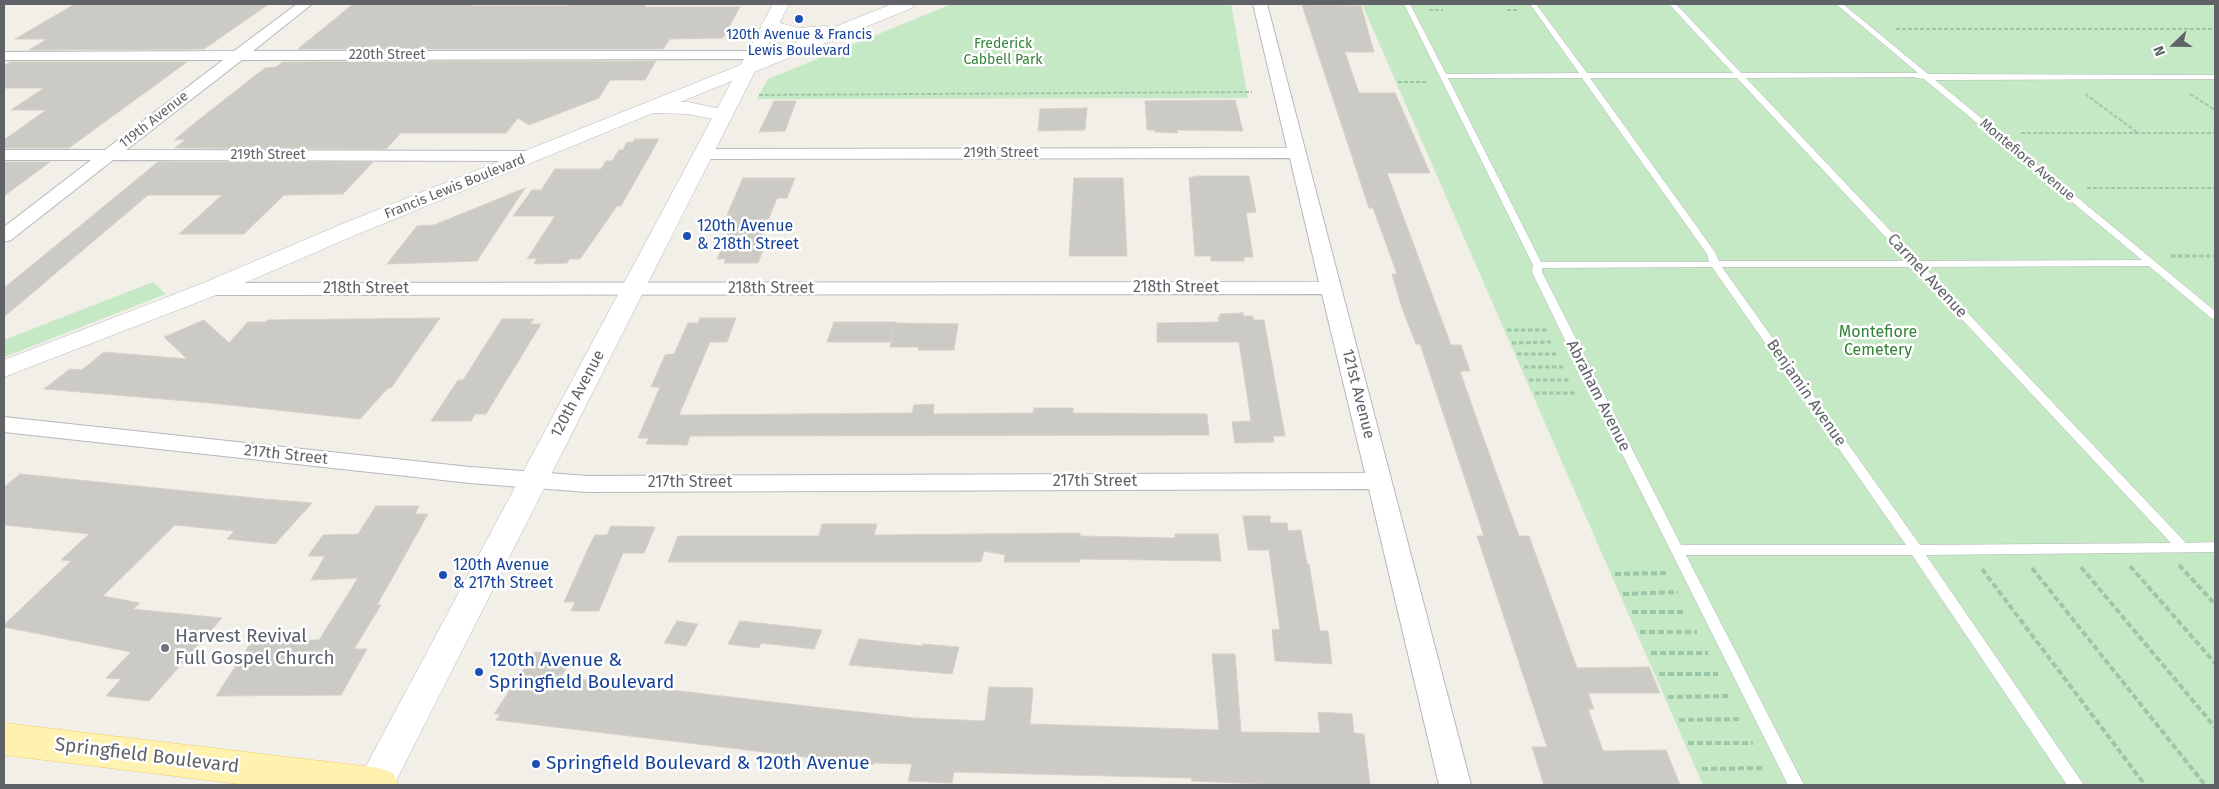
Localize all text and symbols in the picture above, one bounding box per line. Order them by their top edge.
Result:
marker: 120th Avenue & Francis Lewis Boulevard [793,13,805,25]
north arrow [2149,20,2199,70]
place label: 120th Avenue & Francis Lewis Boulevard [726,27,872,59]
park label: Frederick Cabbell Park [963,36,1043,68]
text: N [2150,43,2169,58]
street label: 220th Street [349,47,425,63]
street label: 119th Avenue [116,88,192,152]
street label: Montefiore Avenue [1976,115,2078,205]
street label: 219th Street [964,145,1038,161]
street label: 219th Street [231,147,305,163]
street label: Francis Lewis Boulevard [382,151,528,223]
place label: 120th Avenue & 218th Street [697,217,799,255]
marker: 120th Avenue & 218th Street [681,230,693,242]
street label: Carmel Avenue [1883,230,1971,322]
street label: 218th Street [1133,278,1219,298]
street label: 218th Street [323,279,409,299]
street label: 218th Street [728,279,814,299]
park label: Montefiore Cemetery [1839,323,1917,361]
street label: Benjamin Avenue [1762,336,1850,450]
street label: Abraham Avenue [1562,337,1634,455]
street label: 120th Avenue [547,347,609,441]
street label: 121st Avenue [1338,347,1378,441]
street label: 217th Street [243,441,329,469]
street label: 217th Street [1053,472,1137,492]
street label: 217th Street [648,473,732,493]
place label: 120th Avenue & 217th Street [453,556,553,594]
marker: 120th Avenue & 217th Street [437,569,449,581]
place label: Harvest Revival Full Gospel Church [175,626,335,670]
marker: Harvest Revival Full Gospel Church [159,642,171,654]
place label: 120th Avenue & Springfield Boulevard [489,650,674,694]
marker: 120th Avenue & Springfield Boulevard [473,666,485,678]
street label: Springfield Boulevard [54,733,240,779]
place label: Springfield Boulevard & 120th Avenue [546,753,870,775]
marker: Springfield Boulevard & 120th Avenue [530,758,542,770]

